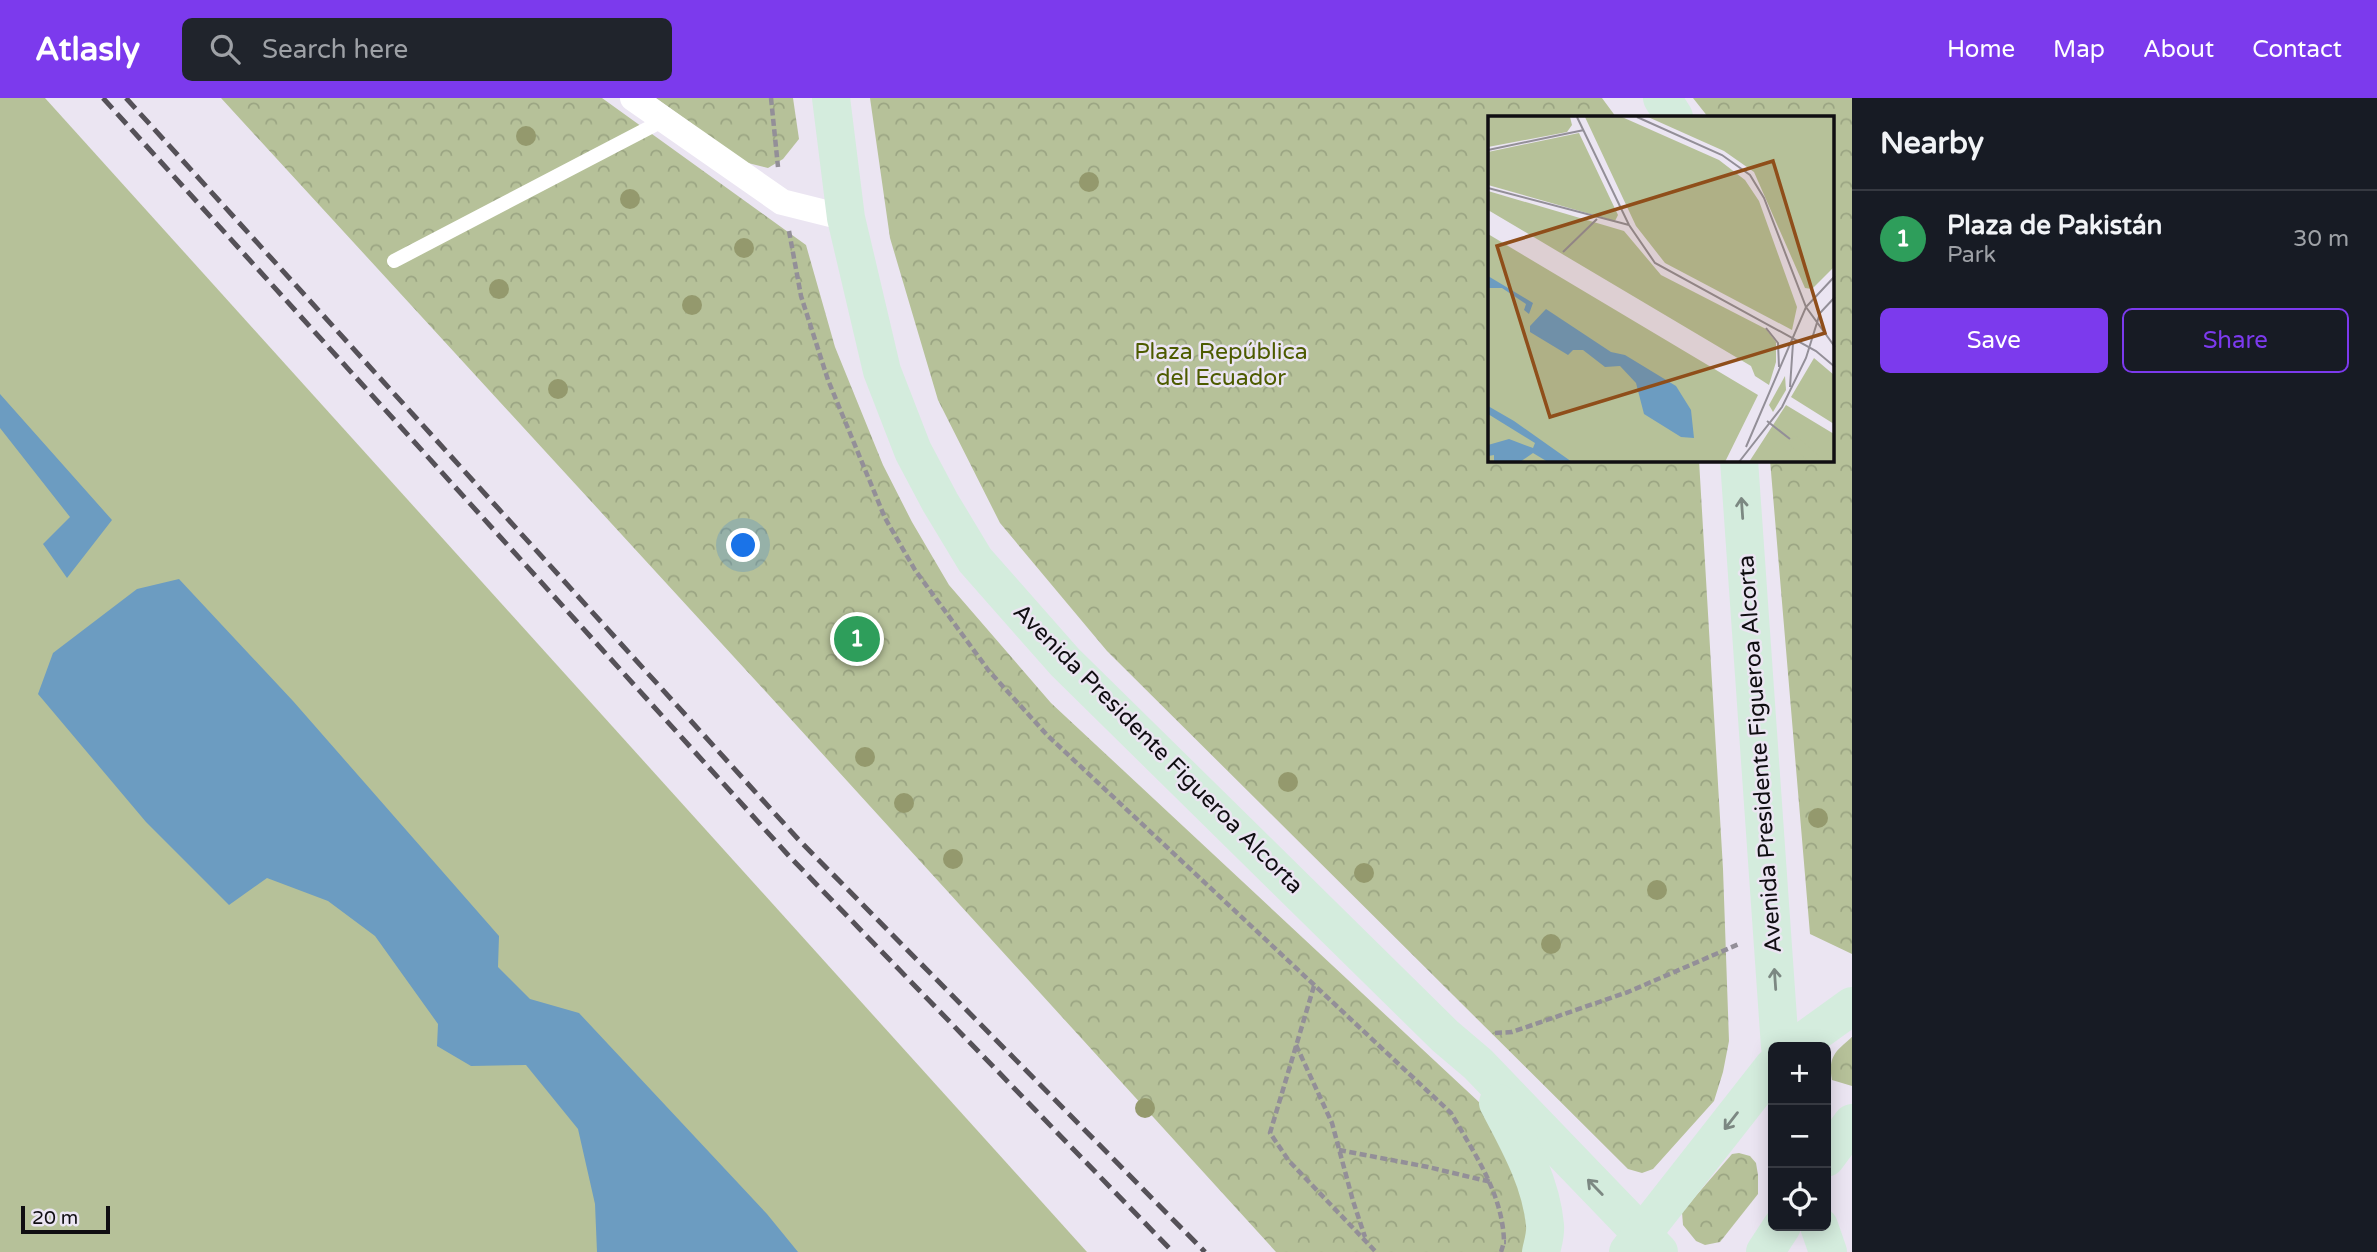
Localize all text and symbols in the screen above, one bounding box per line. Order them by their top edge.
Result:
search box [182,18,672,81]
text: Atlasly [35,30,140,69]
icon: search [206,30,244,68]
text: Search here [262,34,408,65]
text: Home [1947,35,2015,64]
text: Map [2053,35,2105,64]
text: About [2143,35,2214,64]
text: Contact [2252,35,2342,64]
inset map [1488,116,1834,462]
text: Nearby [1880,125,1984,162]
text: Plaza de Pakistán [1947,210,2162,241]
text: 1 [1896,225,1910,253]
text: 30 m [2293,225,2349,253]
text: Park [1947,241,1996,269]
button: Save [1880,308,2108,373]
button: Share [2122,308,2349,373]
park label: Plaza República del Ecuador [1134,338,1308,392]
one-way arrow [1735,497,1748,520]
your location [726,528,760,562]
street label: Avenida Presidente Figueroa Alcorta [1732,554,1788,954]
street label: Avenida Presidente Figueroa Alcorta [1007,598,1309,900]
pin: 1 [834,613,880,665]
one-way arrow [1769,968,1782,991]
map controls [1768,1042,1831,1231]
button: + [1768,1042,1831,1105]
button: − [1768,1105,1831,1168]
one-way arrow [1724,1111,1739,1130]
button: locate [1768,1168,1831,1231]
one-way arrow [1587,1178,1604,1195]
scale bar [21,1203,110,1235]
text: 20 m [32,1207,78,1229]

